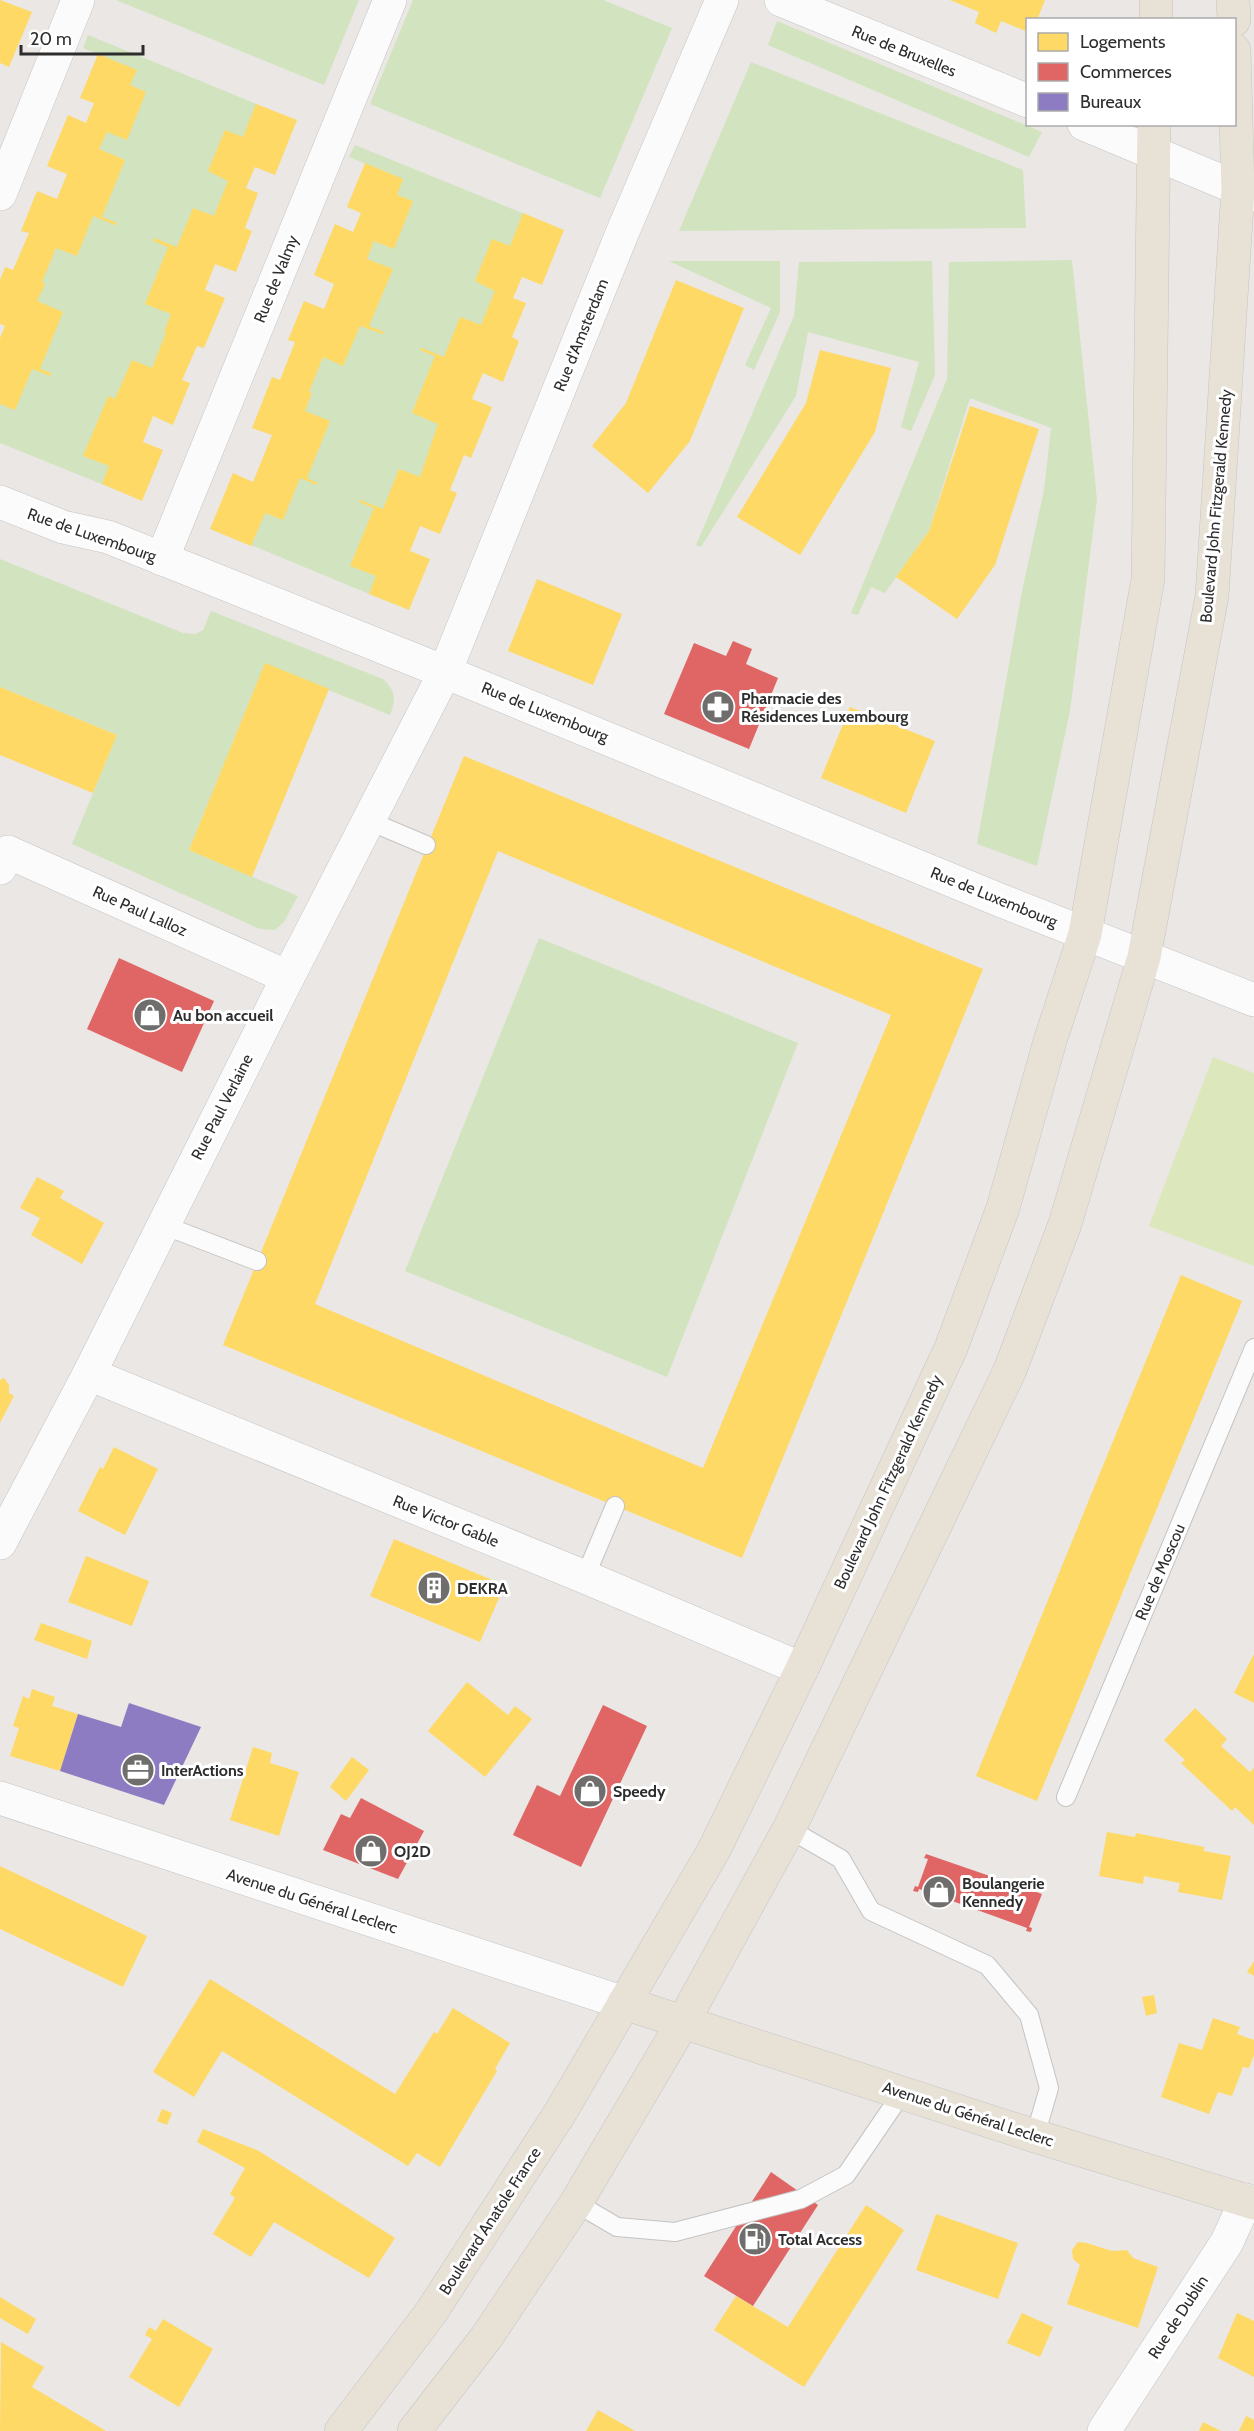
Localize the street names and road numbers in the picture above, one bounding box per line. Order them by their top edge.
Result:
street label: Rue de Bruxelles [849,21,959,81]
street label: Rue de Valmy [250,232,302,326]
street label: Rue d'Amsterdam [550,276,612,394]
street label: Boulevard John Fitzgerald Kennedy [1196,388,1236,624]
street label: Rue de Luxembourg [25,504,160,566]
street label: Rue de Luxembourg [479,678,612,746]
street label: Rue de Luxembourg [928,863,1061,931]
street label: Rue Paul Lalloz [90,882,191,940]
street label: Rue Paul Verlaine [187,1051,257,1163]
street label: Boulevard John Fitzgerald Kennedy [830,1372,946,1592]
street label: Rue Victor Gable [390,1491,502,1551]
street label: Rue de Moscou [1131,1521,1189,1623]
street label: Avenue du Général Leclerc [224,1864,400,1938]
street label: Avenue du Général Leclerc [880,2077,1056,2151]
street label: Boulevard Anatole France [435,2144,545,2298]
street label: Rue de Dublin [1144,2272,1212,2362]

